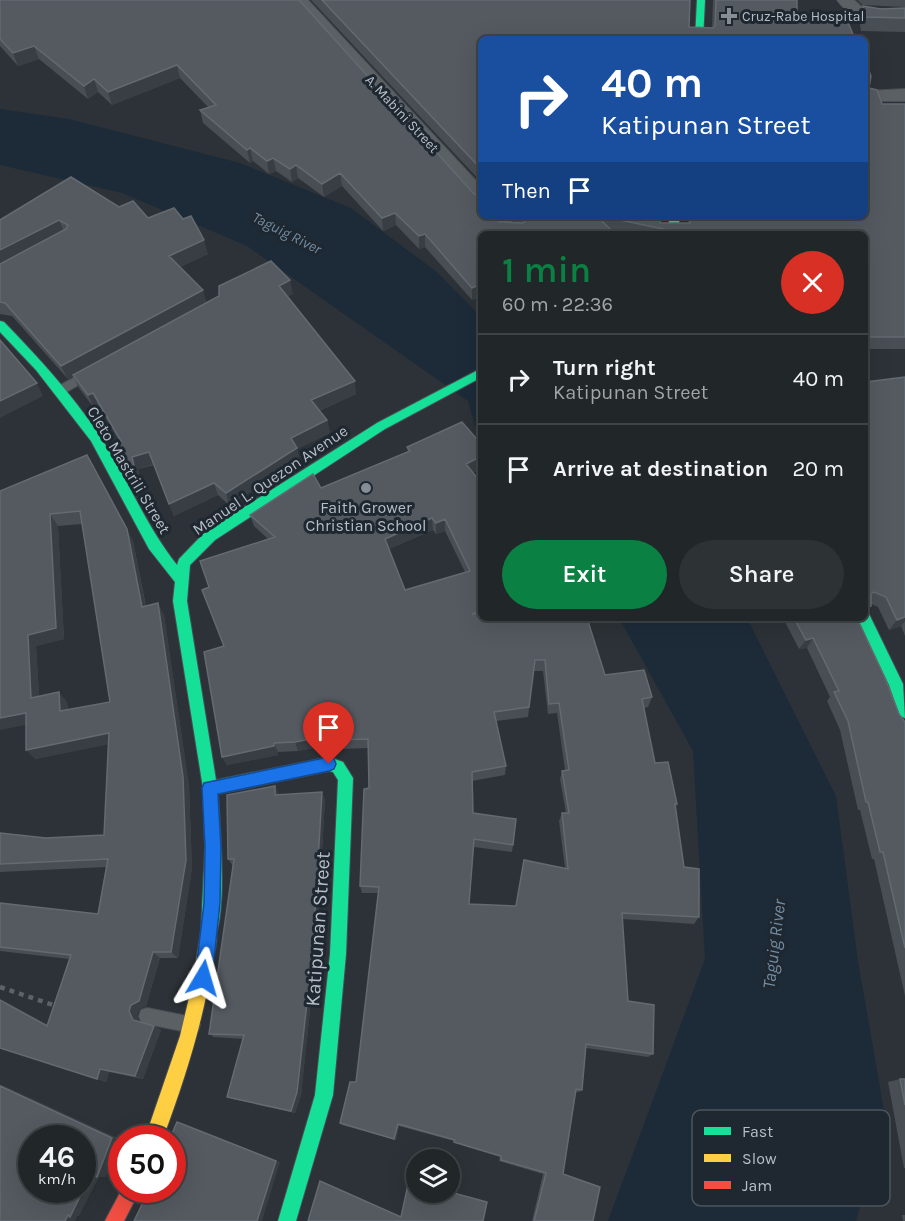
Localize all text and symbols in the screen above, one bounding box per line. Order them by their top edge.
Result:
marker: Cruz-Rabe Hospital [720,7,738,25]
place label: Cruz-Rabe Hospital [742,8,864,25]
text: 40 m [601,58,703,108]
icon: right [502,60,580,138]
street label: A. Mabini Street [362,72,442,156]
text: Katipunan Street [601,109,811,141]
icon: arrive [563,174,596,207]
text: Then [502,178,551,204]
water label: Taguig River [249,208,325,258]
text: 1 min [502,249,591,291]
button: close [781,251,844,314]
text: 60 m · 22:36 [502,293,613,316]
text: Turn right [553,355,656,381]
icon: right [502,363,535,396]
text: 40 m [793,366,844,392]
text: Katipunan Street [553,381,708,404]
street label: Cleto Mastrili Street [83,403,175,537]
street label: Manuel L. Quezon Avenue [189,421,351,539]
icon: arrive [502,453,535,486]
text: Arrive at destination [553,456,768,482]
text: 20 m [792,456,844,482]
marker: Faith Grower Christian School [359,481,373,495]
place label: Faith Grower Christian School [305,498,427,535]
button: Exit [502,540,667,609]
button: Share [679,540,844,609]
pin [303,702,354,764]
icon: arrive [312,711,345,744]
street label: Katipunan Street [301,850,335,1007]
water label: Taguig River [758,897,791,990]
position arrow [171,946,235,1010]
legend [692,1110,890,1206]
text: Fast [742,1122,773,1141]
speed limit sign: 50 [108,1125,186,1203]
text: 46 [39,1139,75,1175]
map controls [406,1149,460,1203]
button: layers [406,1149,460,1203]
text: Slow [742,1149,777,1168]
text: km/h [38,1170,76,1188]
text: Jam [742,1176,772,1195]

